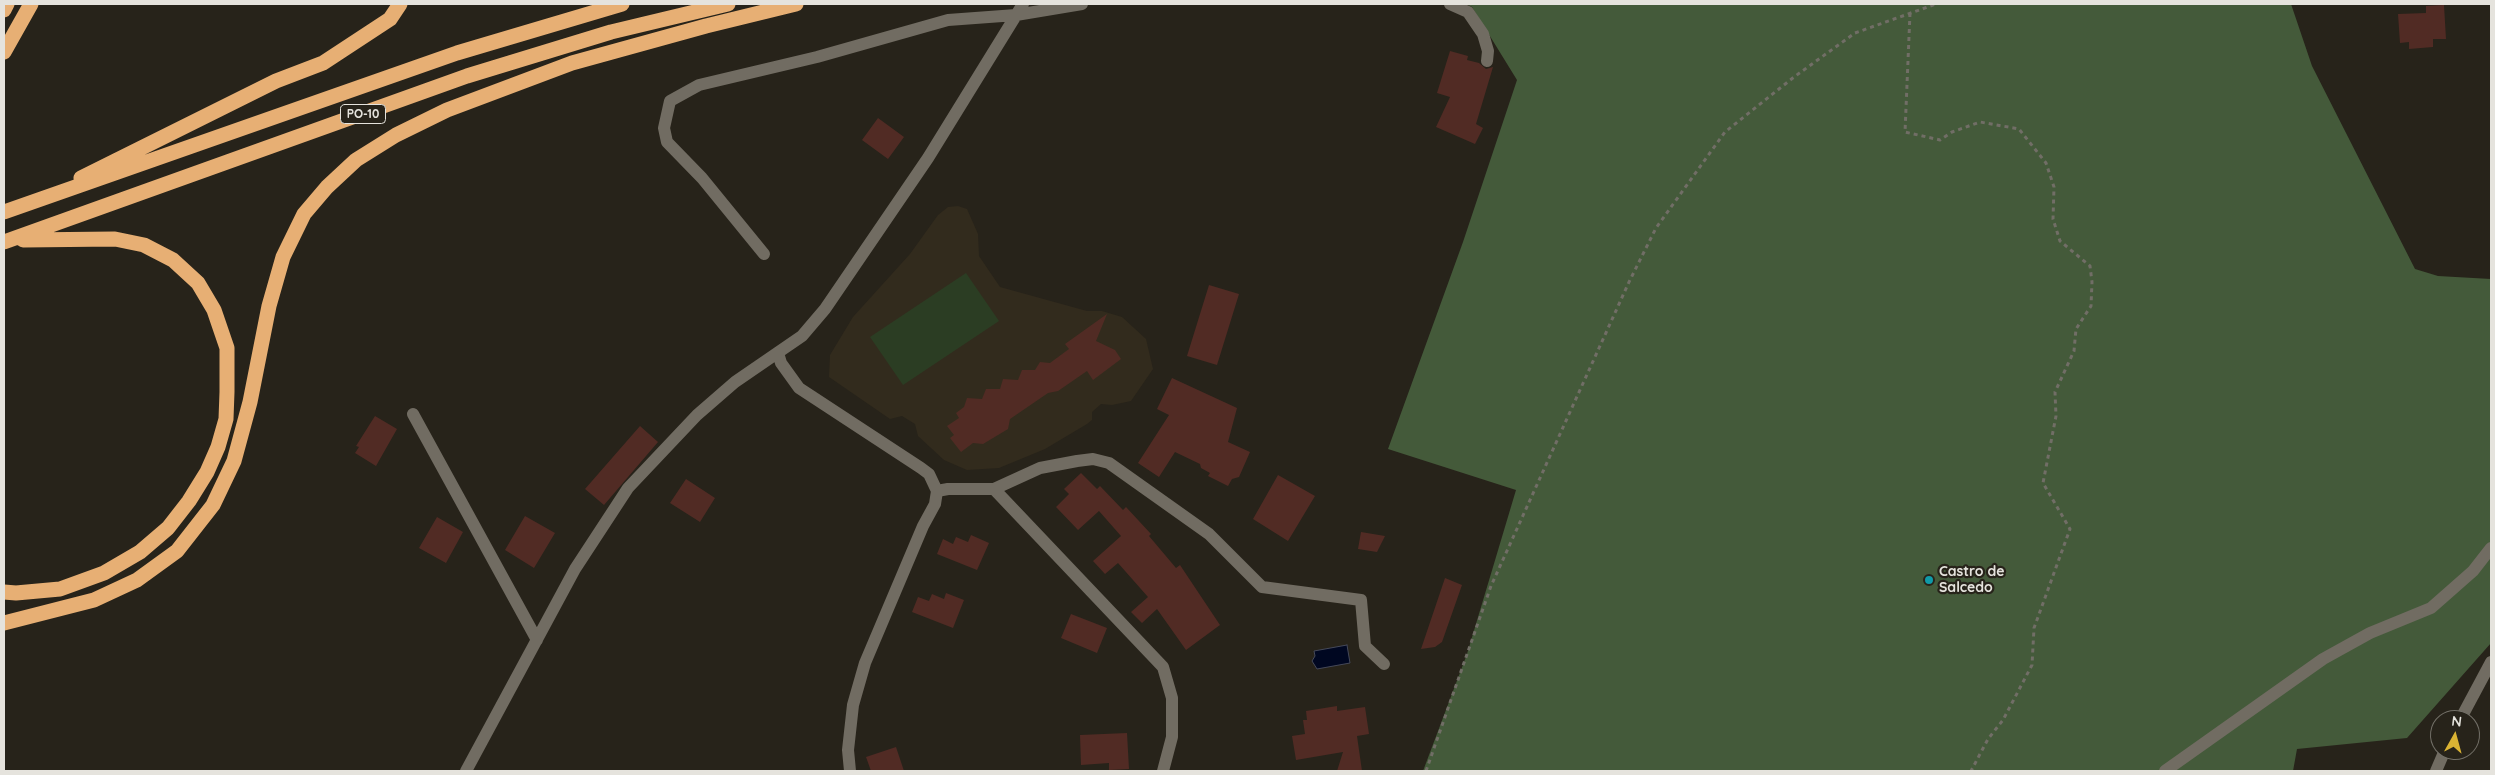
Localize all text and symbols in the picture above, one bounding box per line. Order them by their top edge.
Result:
road number: PO-10 [340,105,386,124]
place label: Castro de Salcedo [1939,564,2005,596]
marker: Castro de Salcedo [1923,574,1935,586]
north arrow [2430,710,2480,760]
text: N [2450,712,2463,731]

